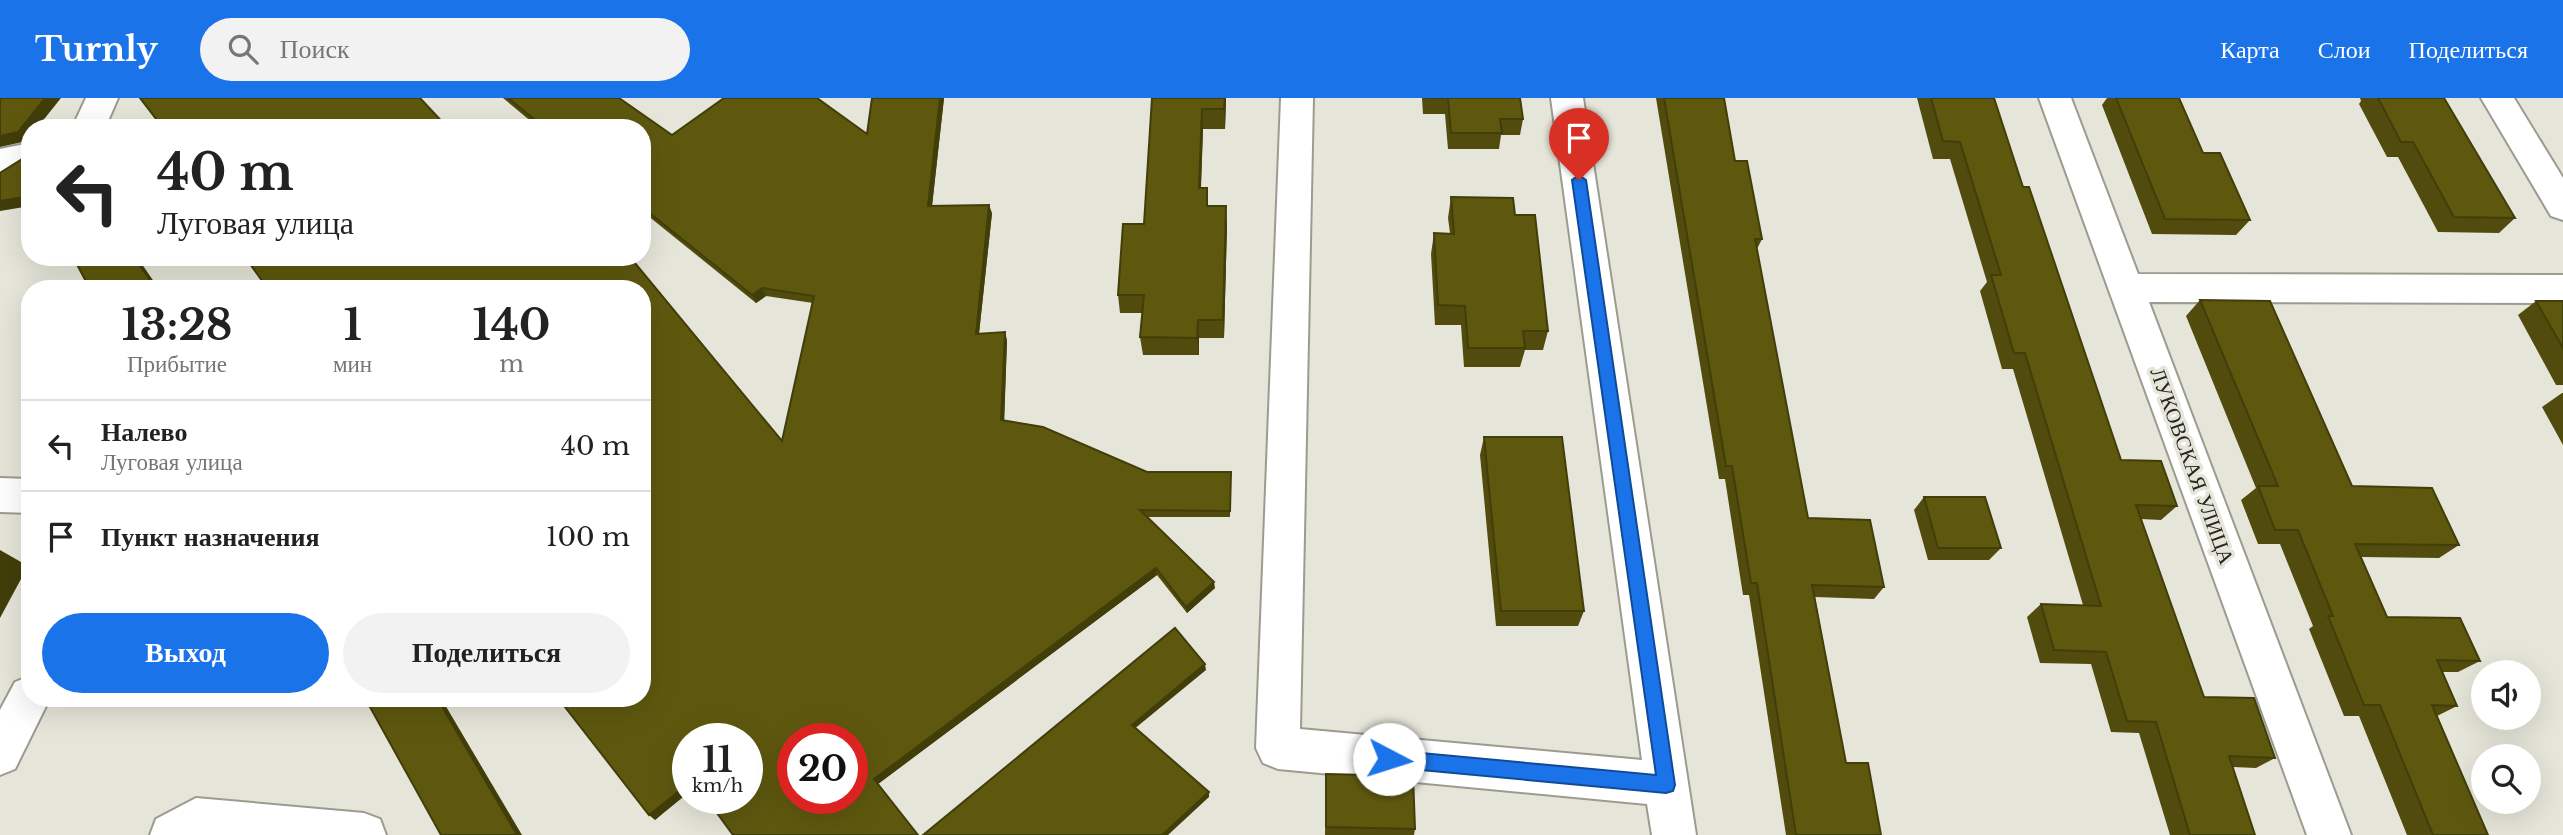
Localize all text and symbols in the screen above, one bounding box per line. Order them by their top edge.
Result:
search box [200,18,690,81]
text: Turnly [35,29,158,70]
icon: search [224,30,262,68]
text: Поиск [280,33,350,65]
text: Карта [2220,35,2280,64]
text: Слои [2318,35,2371,64]
text: Поделиться [2409,35,2528,64]
pin [1549,108,1609,180]
icon: arrive [1560,119,1598,157]
text: 40 m [157,142,294,203]
icon: left [42,147,133,238]
text: Луговая улица [157,203,354,243]
text: 13:28 [121,299,232,351]
text: 1 [343,299,362,351]
text: 140 [473,299,551,351]
text: Прибытие [127,350,227,378]
text: мин [333,350,372,378]
text: m [499,350,524,378]
street label: ЛУКОВСКАЯ УЛИЦА [2144,364,2240,569]
text: Налево [101,416,187,448]
icon: left [42,427,80,465]
text: 40 m [561,430,630,462]
text: Луговая улица [101,448,243,476]
icon: arrive [42,518,80,556]
text: Пункт назначения [101,521,319,553]
text: 100 m [546,521,630,553]
button: Выход [42,613,329,693]
button: Поделиться [343,613,630,693]
map controls [2471,660,2541,814]
button: sound [2471,660,2541,730]
position arrow [1352,722,1426,796]
speed limit sign: 20 [777,723,868,814]
text: 11 [702,738,733,781]
button: search [2471,744,2541,814]
text: km/h [692,775,743,797]

